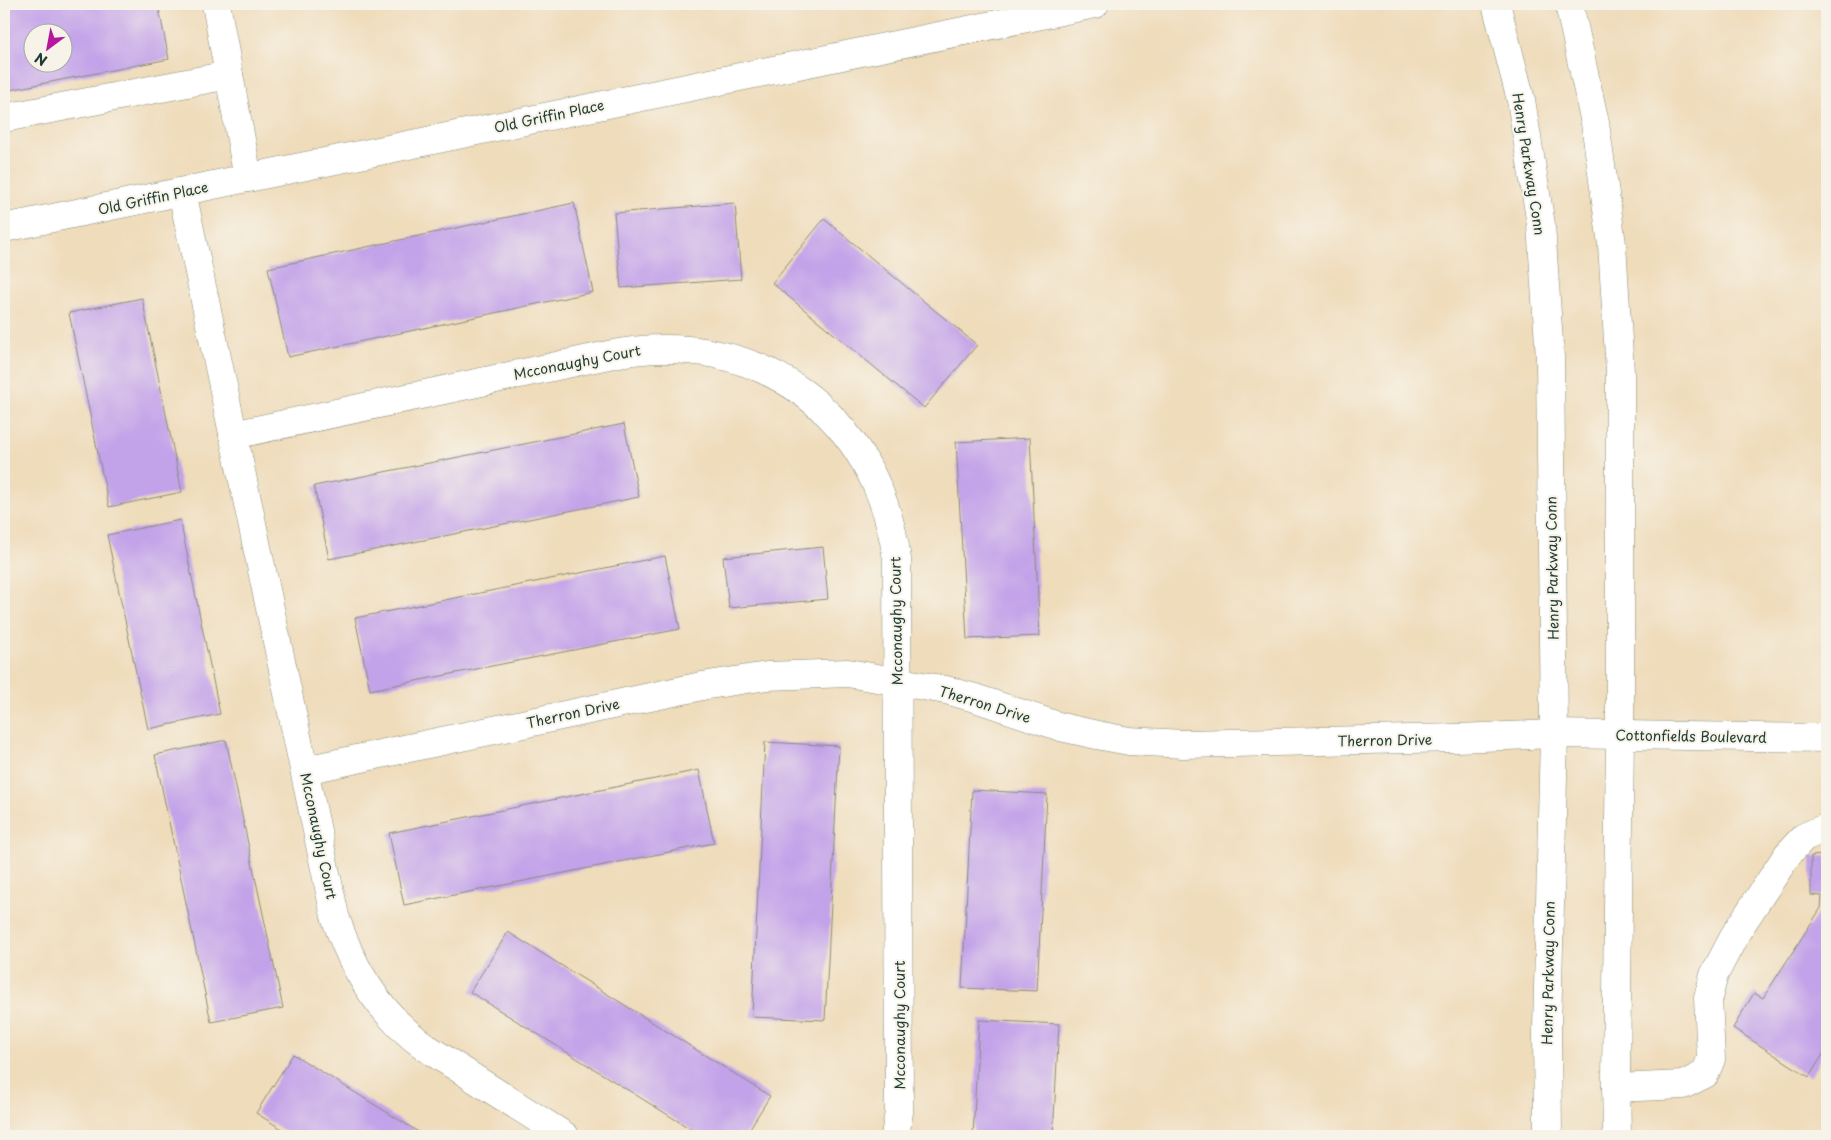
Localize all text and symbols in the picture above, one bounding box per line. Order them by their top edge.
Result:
north arrow [22,22,72,72]
text: N [31,48,51,71]
street label: Henry Parkway Conn [1507,91,1551,237]
street label: Old Griffin Place [492,94,606,138]
street label: Old Griffin Place [96,176,210,220]
street label: Mcconaughy Court [512,339,643,385]
street label: Henry Parkway Conn [1540,496,1564,640]
street label: Mcconaughy Court [884,556,908,686]
street label: Therron Drive [937,680,1034,728]
street label: Therron Drive [524,693,622,733]
street label: Cottonfields Boulevard [1615,724,1767,748]
street label: Therron Drive [1337,729,1433,751]
street label: Mcconaughy Court [295,771,343,901]
street label: Henry Parkway Conn [1536,901,1560,1045]
street label: Mcconaughy Court [889,960,910,1089]

